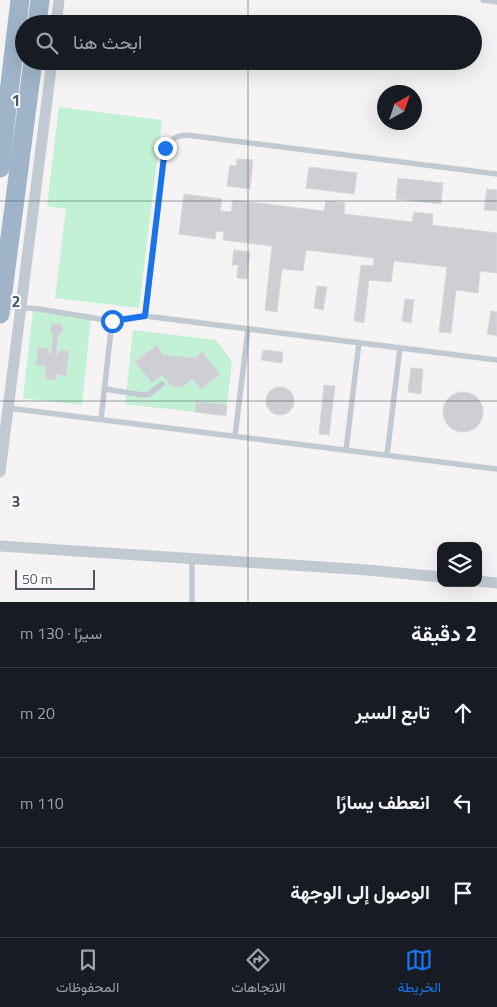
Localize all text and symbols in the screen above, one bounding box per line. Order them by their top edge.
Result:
search box [15,15,482,70]
text: ابحث هنا [73,27,142,56]
icon: search [33,29,61,57]
north arrow [377,85,422,130]
text: 1 [12,88,20,112]
route end [154,137,177,160]
text: 2 [12,289,20,313]
route start [101,310,124,333]
text: 3 [12,489,20,513]
map controls [437,542,482,587]
button: layers [437,542,482,587]
scale bar [15,567,95,590]
text: 50 m [22,568,52,589]
text: 2 دقيقة [411,617,477,649]
text: سيرًا · 130 m [20,621,102,645]
text: تابع السير [355,697,430,726]
icon: ahead [449,699,477,727]
text: 20 m [20,701,55,725]
text: انعطف يسارًا [336,787,430,816]
icon: left [449,789,477,817]
text: 110 m [20,791,64,815]
text: الوصول إلى الوجهة [290,877,430,906]
icon: arrive [449,879,477,907]
tab: المحفوظات [56,946,119,1000]
tab: الاتجاهات [231,946,286,1000]
tab: الخريطة [398,946,441,1000]

